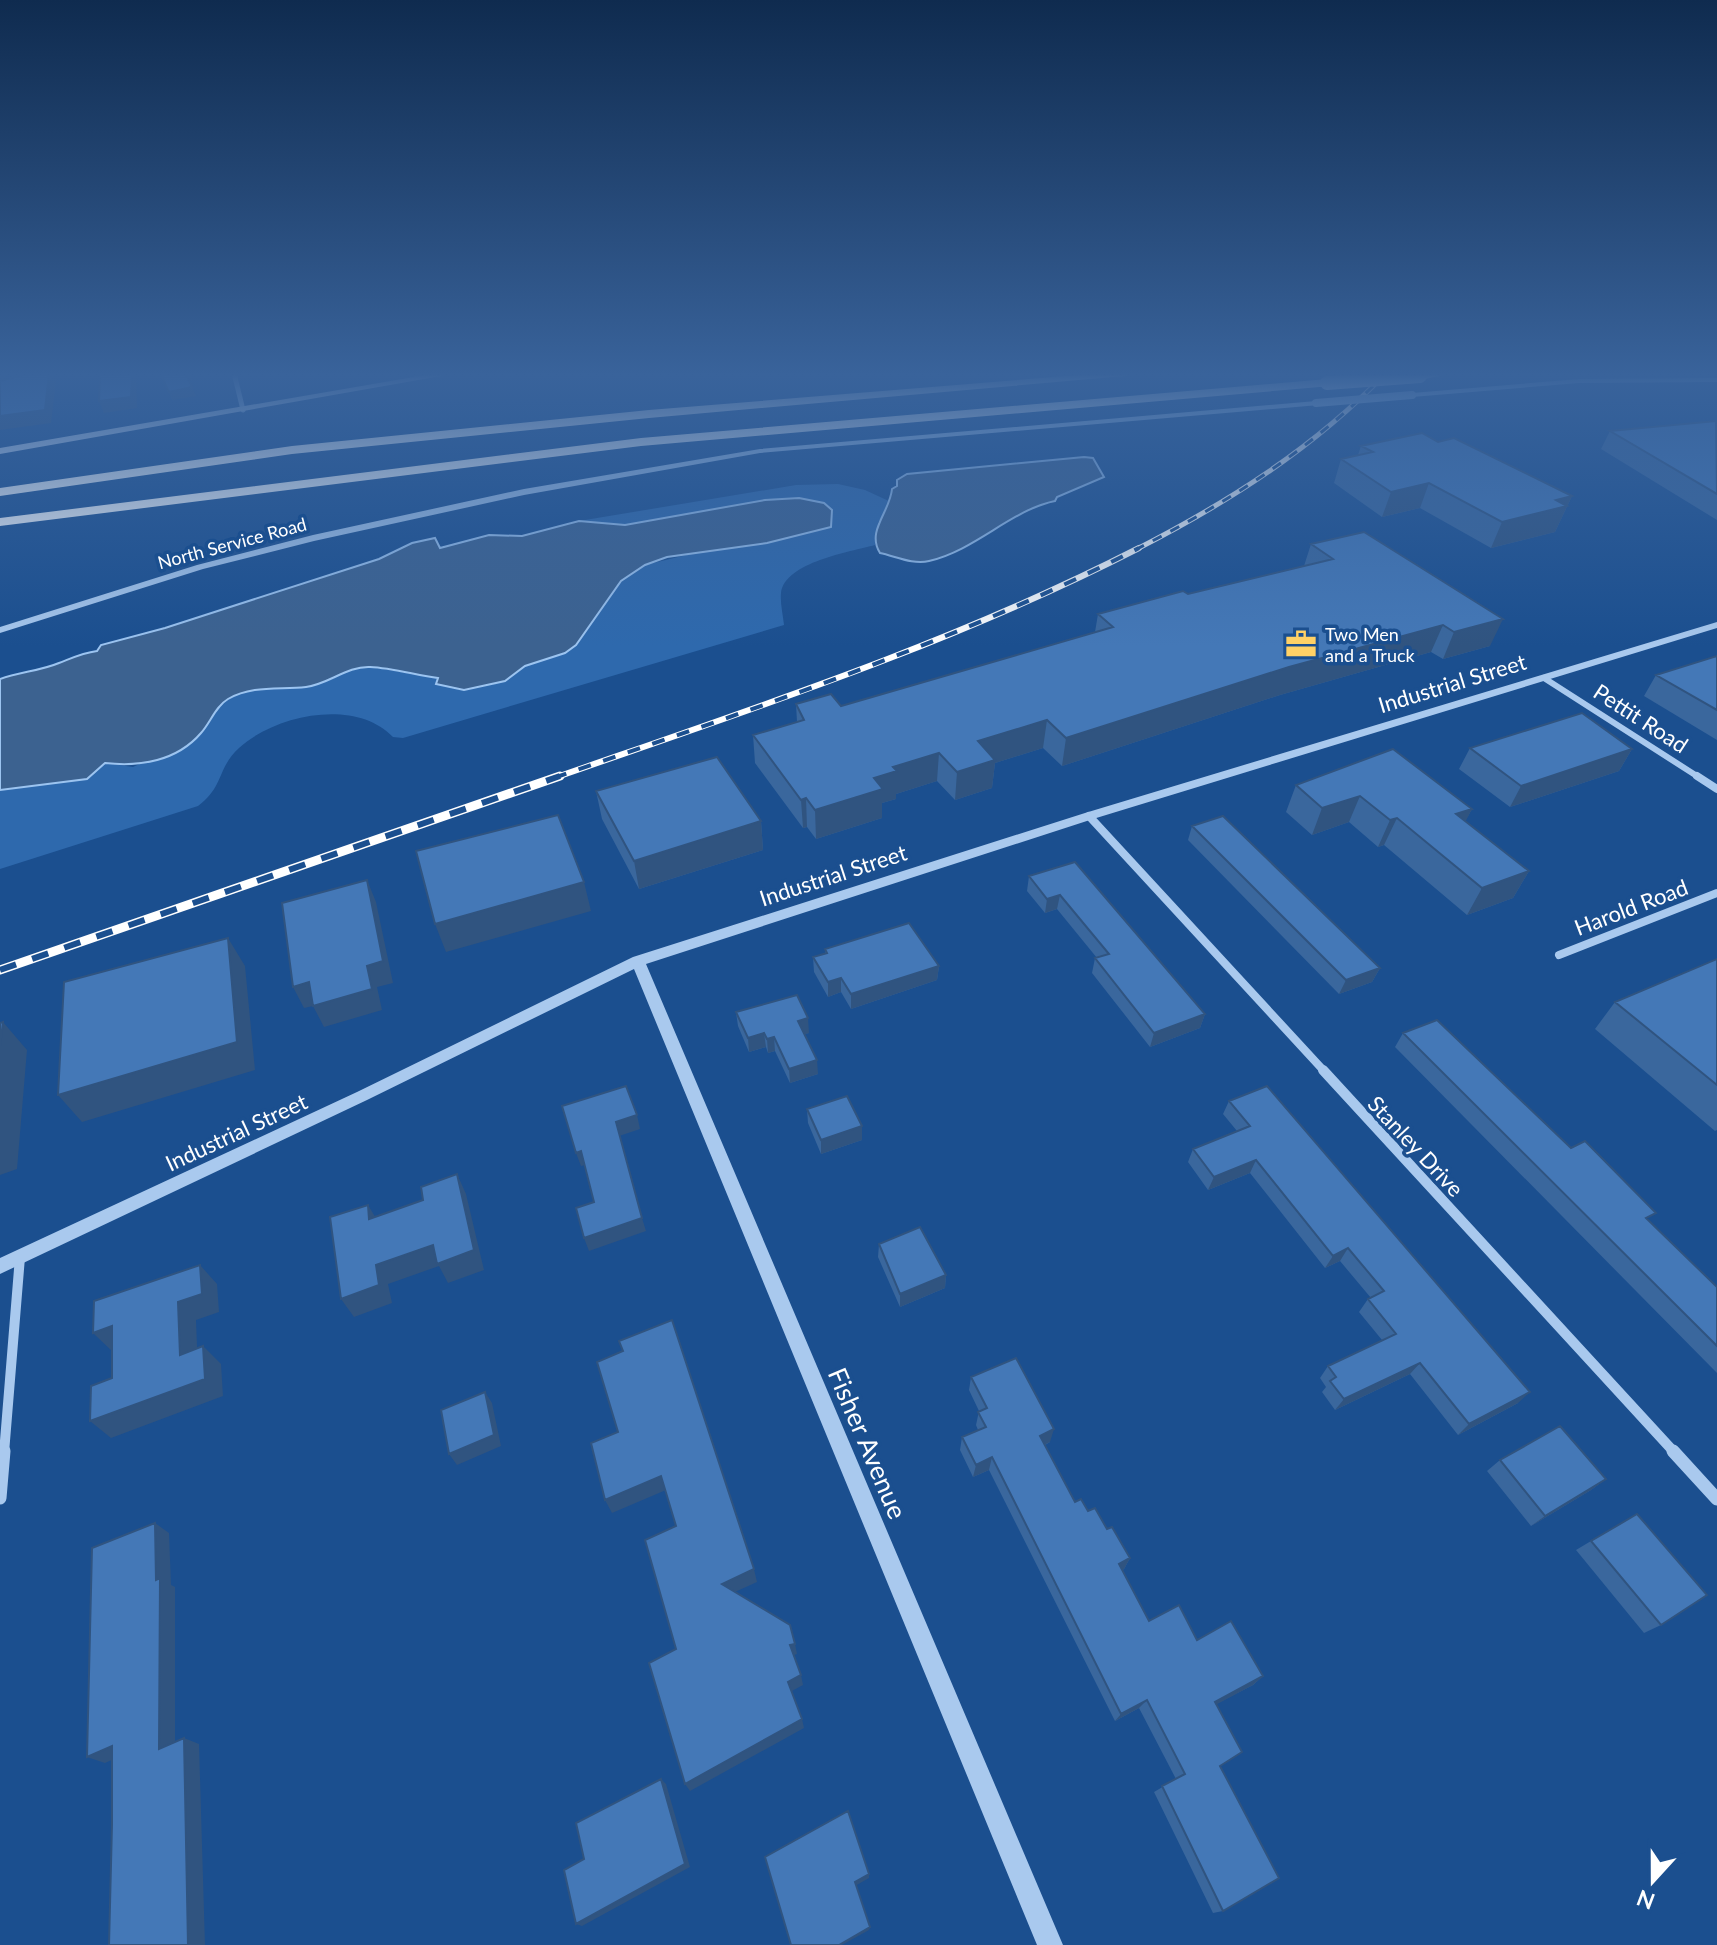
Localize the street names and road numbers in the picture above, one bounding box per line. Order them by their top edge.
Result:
street label: North Service Road [155,513,309,573]
street label: Industrial Street [1375,648,1529,718]
street label: Pettit Road [1589,678,1693,758]
street label: Industrial Street [756,838,910,912]
street label: Harold Road [1570,873,1692,941]
street label: Industrial Street [161,1087,311,1177]
street label: Stanley Drive [1362,1090,1470,1202]
street label: Fisher Avenue [822,1363,914,1523]

